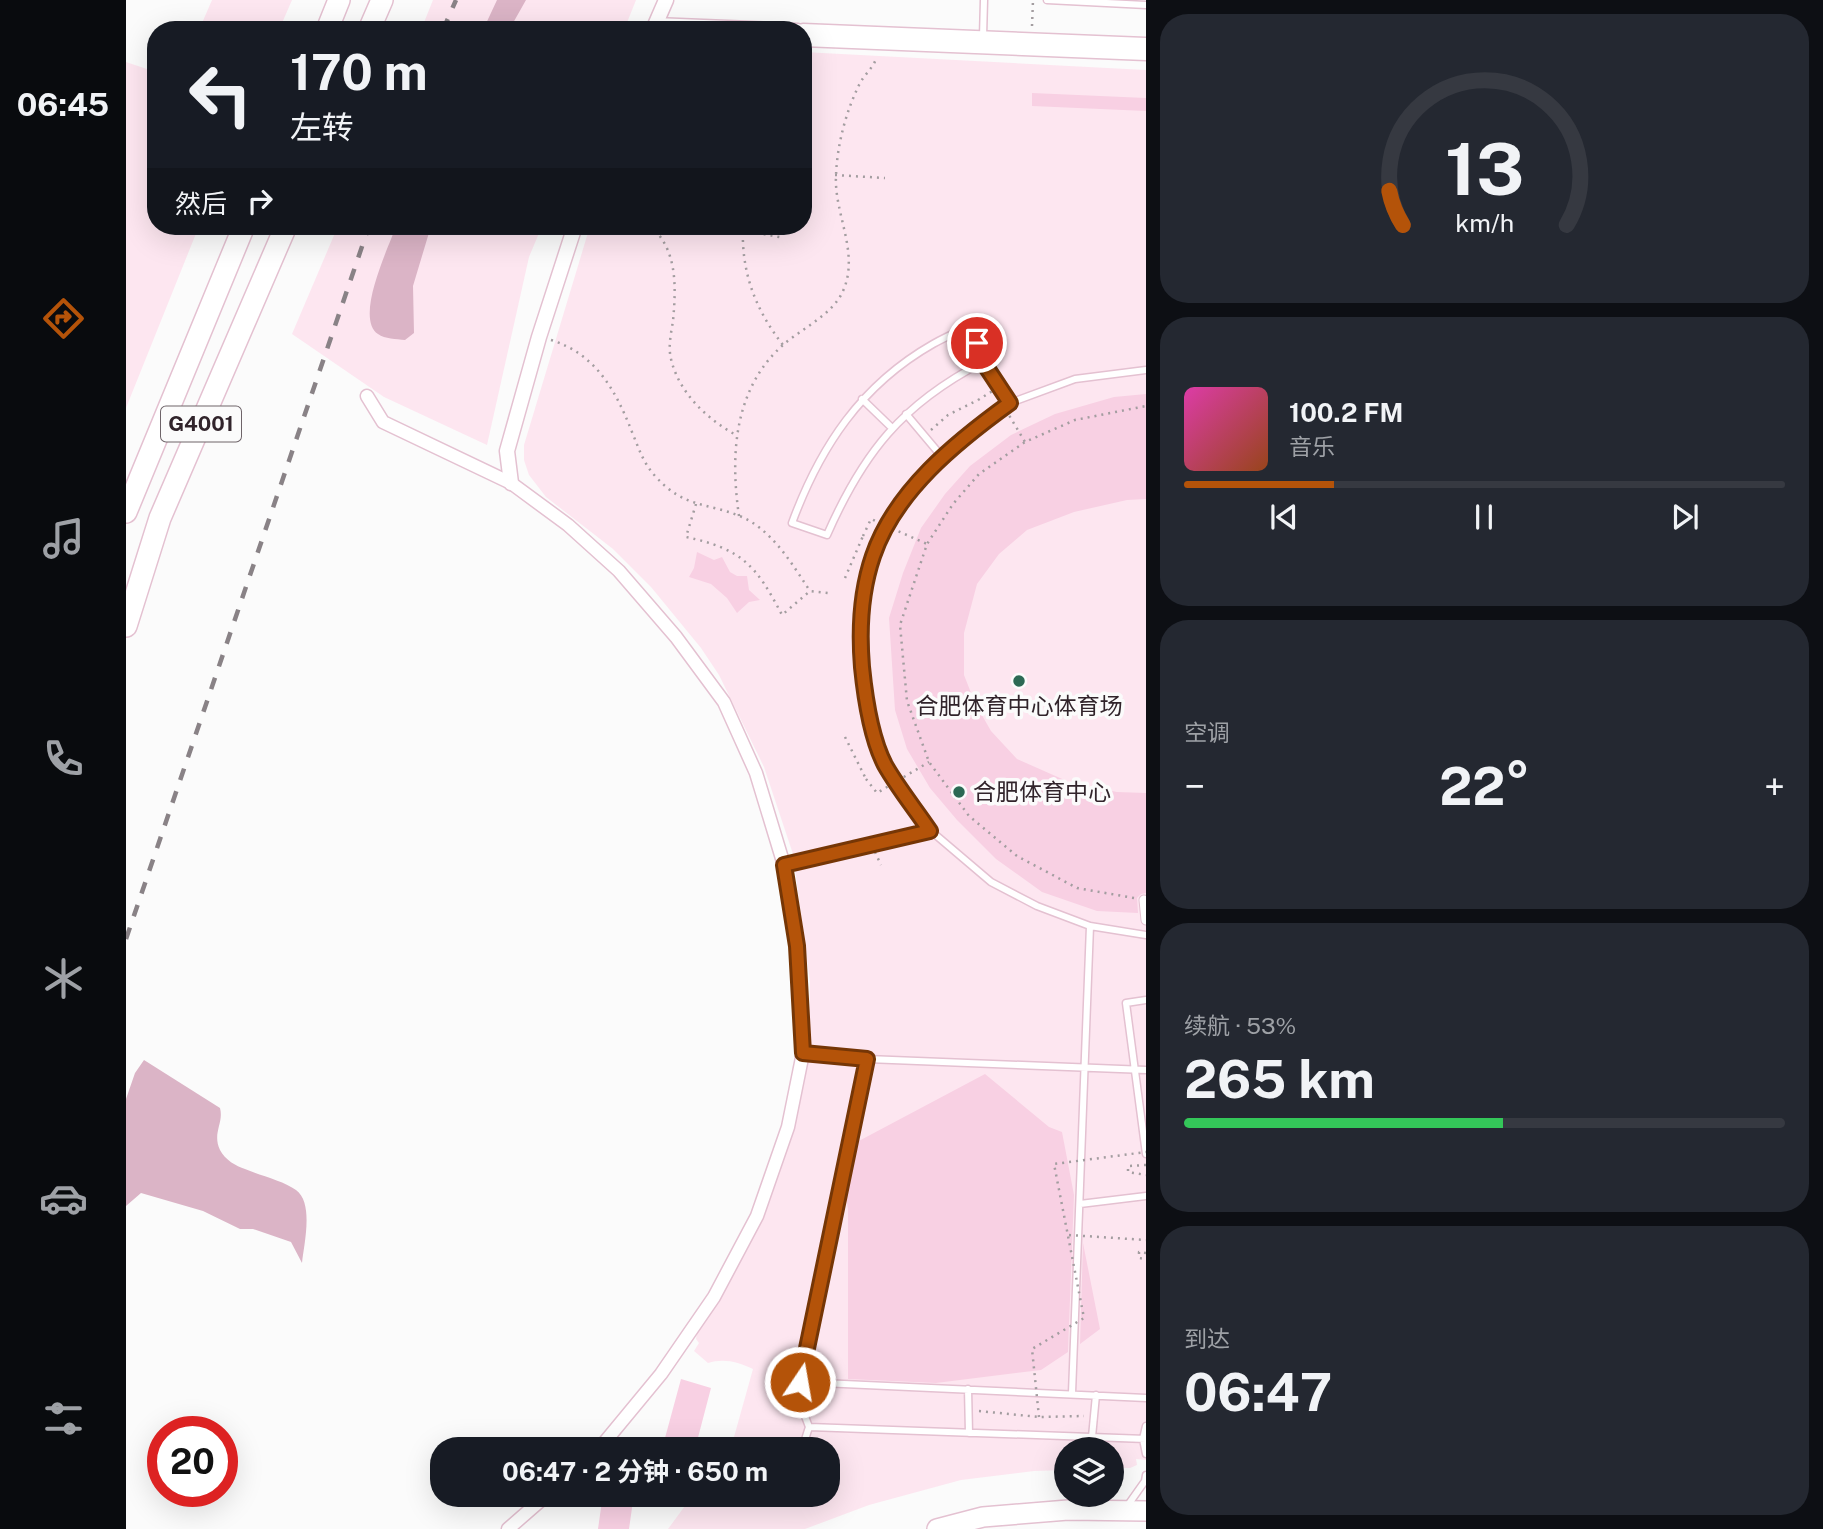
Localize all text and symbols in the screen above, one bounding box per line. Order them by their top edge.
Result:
text: 170 m [290,43,428,101]
icon: left [175,49,266,140]
text: 06:45 [17,86,109,123]
text: 左转 [290,109,354,146]
text: 13 [1445,126,1524,211]
icon: right [241,182,279,220]
text: 然后 [175,188,227,219]
text: km/h [1455,207,1514,237]
icon: directions [39,294,88,343]
pin [947,313,1007,373]
icon: arrive [958,324,996,362]
text: 100.2 FM [1289,397,1403,428]
road number: G4001 [161,406,241,442]
text: 音乐 [1289,433,1335,460]
icon: previous [1265,498,1303,536]
icon: pause [1465,498,1503,536]
icon: next [1666,498,1704,536]
icon: music [39,514,88,563]
marker: 合肥体育中心体育场 [1011,673,1027,689]
place label: 合肥体育中心体育场 [916,692,1123,719]
text: 空调 [1184,719,1230,746]
icon: phone [39,734,88,783]
text: 22° [1439,756,1530,817]
text: − [1184,764,1205,809]
text: + [1764,764,1785,809]
place label: 合肥体育中心 [973,778,1111,805]
marker: 合肥体育中心 [951,784,967,800]
icon: climate [39,954,88,1003]
text: 续航 · 53% [1184,1012,1296,1039]
text: 265 km [1184,1049,1375,1110]
icon: car [39,1174,88,1223]
text: 到达 [1184,1325,1230,1352]
position arrow [763,1345,837,1419]
text: 06:47 [1184,1362,1332,1423]
icon: filters [39,1394,88,1443]
speed limit sign: 20 [147,1416,238,1507]
map controls [1054,1437,1124,1507]
button: layers [1054,1437,1124,1507]
text: 06:47 · 2 分钟 · 650 m [502,1456,768,1487]

